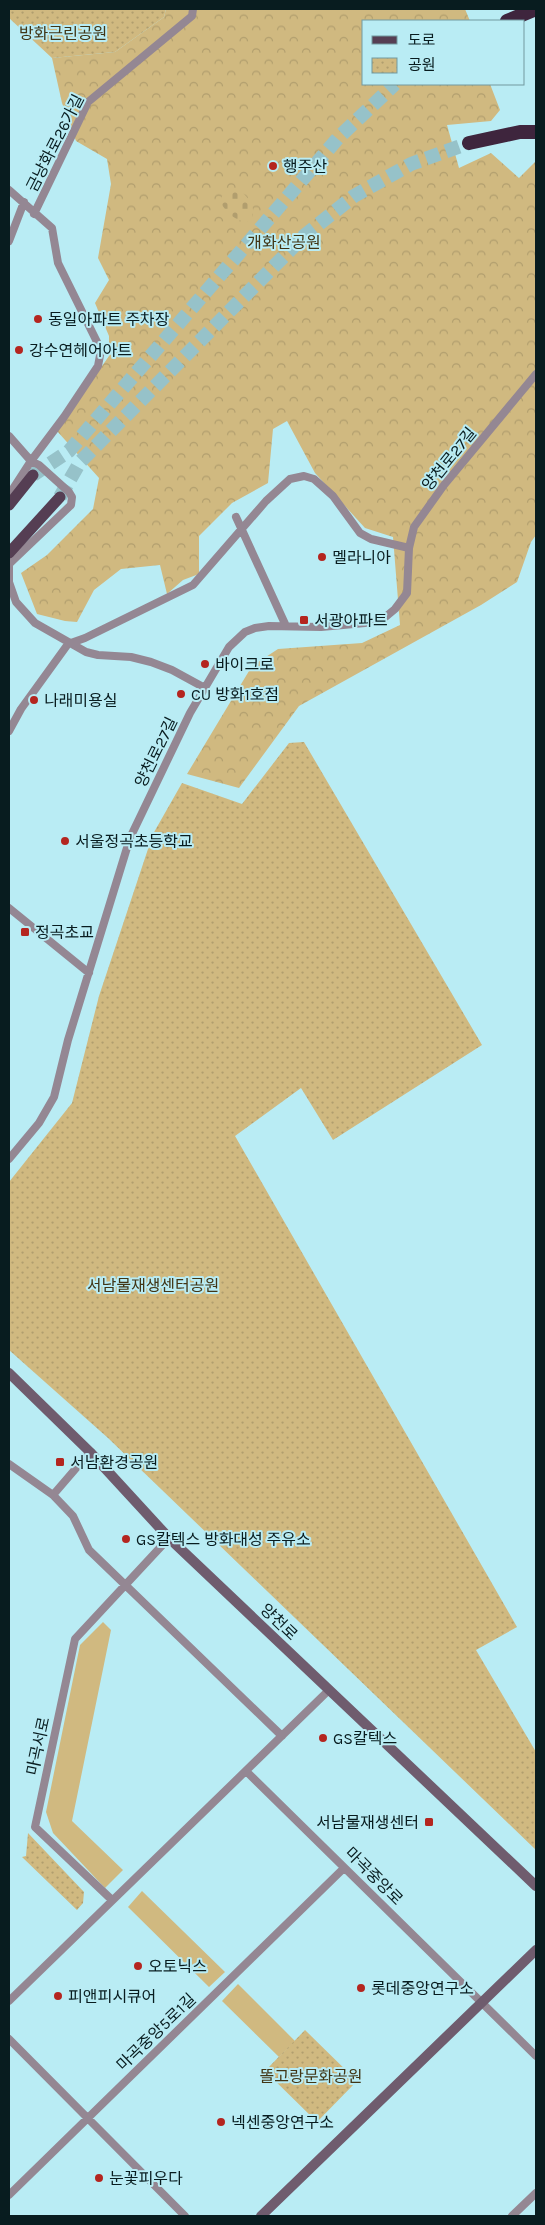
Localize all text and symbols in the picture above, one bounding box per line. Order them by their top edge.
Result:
legend [362,20,525,85]
park label: 방화근린공원 [19,24,107,43]
text: 도로 [408,31,436,49]
text: 공원 [408,56,436,74]
street label: 금낭화로26가길 [22,91,88,195]
place label: 행주산 [283,157,327,176]
marker: 행주산 [267,160,279,172]
park label: 개화산공원 [247,233,321,252]
place label: 동일아파트 주차장 [48,310,170,329]
marker: 동일아파트 주차장 [32,313,44,325]
place label: 강수연헤어아트 [29,341,132,360]
marker: 강수연헤어아트 [13,344,25,356]
street label: 양천로27길 [418,424,480,494]
place label: 멜라니아 [332,548,391,567]
marker: 멜라니아 [316,551,328,563]
place label: 서광아파트 [314,611,388,630]
marker: 서광아파트 [298,614,310,626]
place label: 바이크로 [215,655,274,674]
marker: 바이크로 [199,658,211,670]
place label: CU 방화1호점 [191,685,279,704]
marker: CU 방화1호점 [175,688,187,700]
place label: 나래미용실 [44,691,118,710]
marker: 나래미용실 [28,694,40,706]
street label: 양천로27길 [131,714,181,790]
place label: 서울정곡초등학교 [75,832,193,851]
marker: 서울정곡초등학교 [59,835,71,847]
place label: 정곡초교 [35,923,94,942]
marker: 정곡초교 [19,926,31,938]
park label: 서남물재생센터공원 [87,1276,219,1295]
place label: 서남환경공원 [70,1453,158,1472]
marker: 서남환경공원 [54,1456,66,1468]
place label: GS칼텍스 방화대성 주유소 [136,1530,311,1549]
marker: GS칼텍스 방화대성 주유소 [120,1533,132,1545]
street label: 양천로 [257,1600,302,1644]
street label: 마곡서로 [23,1715,53,1777]
place label: GS칼텍스 [333,1729,397,1748]
marker: GS칼텍스 [317,1732,329,1744]
place label: 서남물재생센터 [316,1813,419,1832]
marker: 서남물재생센터 [423,1816,435,1828]
street label: 마곡중앙로 [341,1843,407,1909]
place label: 오토닉스 [148,1957,207,1976]
marker: 오토닉스 [132,1960,144,1972]
place label: 롯데중앙연구소 [371,1979,474,1998]
marker: 롯데중앙연구소 [355,1982,367,1994]
place label: 피앤피시큐어 [68,1987,156,2006]
marker: 피앤피시큐어 [52,1990,64,2002]
street label: 마곡중앙5로1길 [112,1990,200,2074]
park label: 똘고랑문화공원 [259,2067,363,2086]
place label: 넥센중앙연구소 [231,2113,334,2132]
marker: 넥센중앙연구소 [215,2116,227,2128]
place label: 눈꽃피우다 [109,2169,183,2188]
marker: 눈꽃피우다 [93,2172,105,2184]

